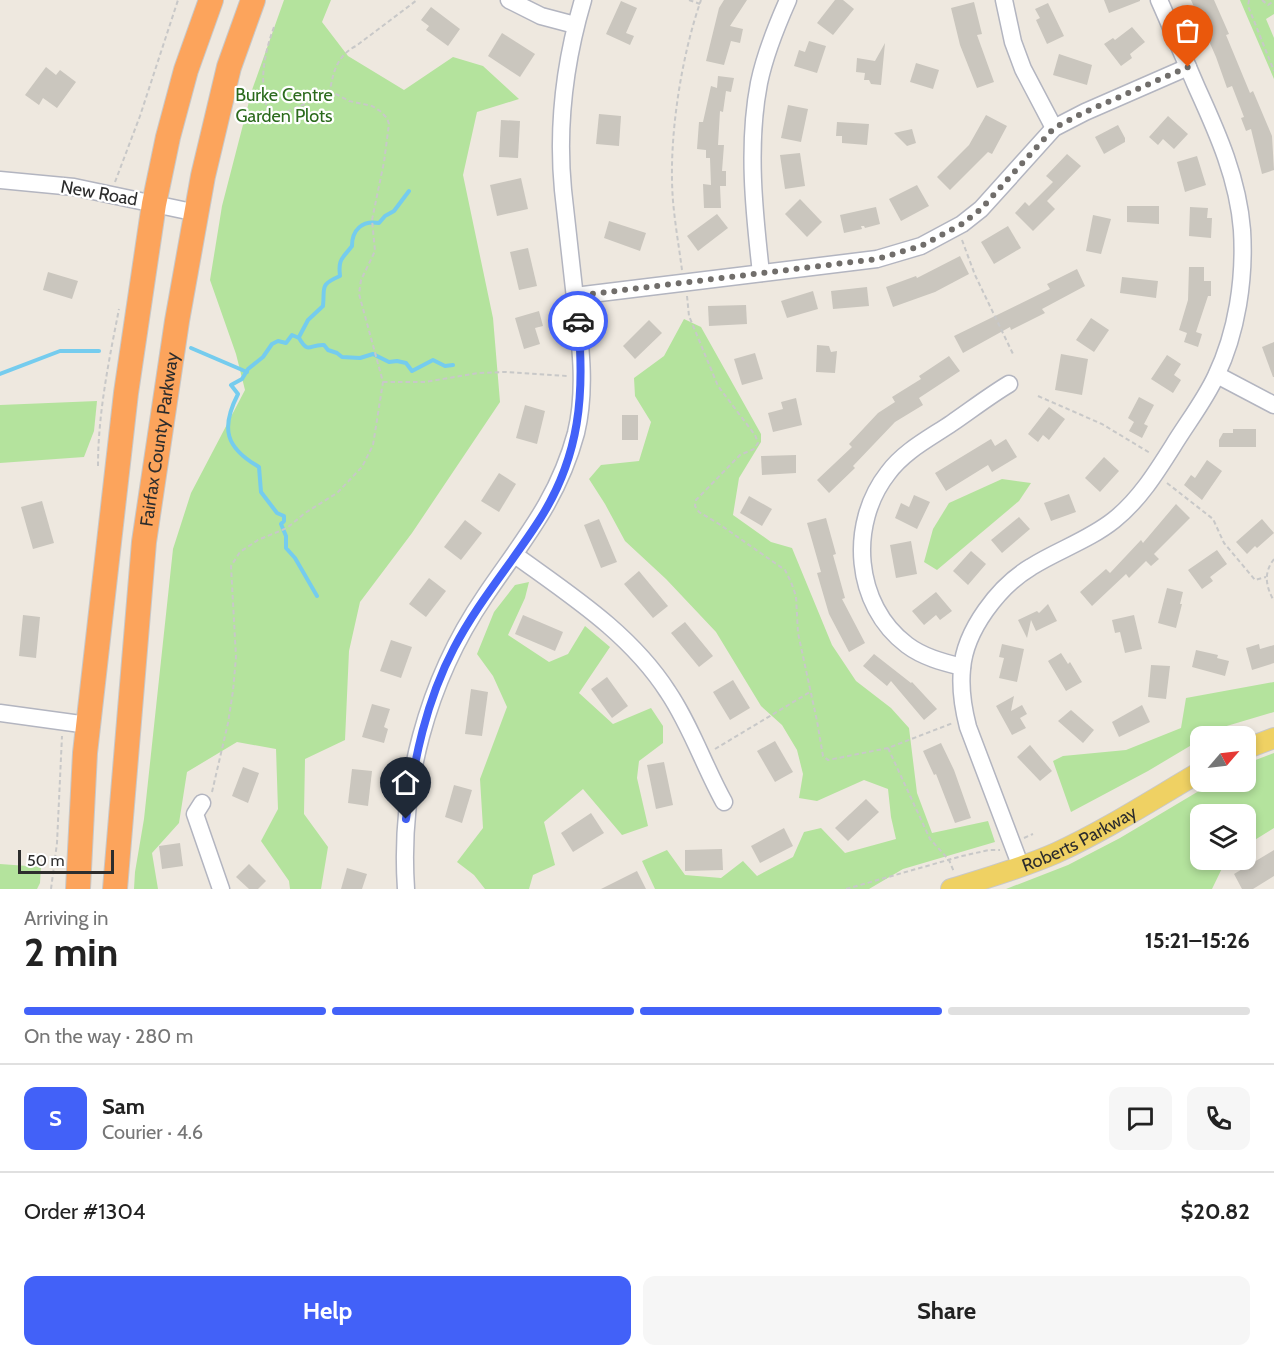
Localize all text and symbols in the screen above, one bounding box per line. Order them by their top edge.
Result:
pin [1162,5,1213,67]
icon: bag [1171,14,1204,47]
park label: Burke Centre Garden Plots [235,84,333,127]
street label: New Road [59,175,139,211]
courier [548,291,608,351]
icon: car [562,305,595,338]
street label: Fairfax County Parkway [135,351,183,528]
north arrow [1190,726,1256,792]
map controls [1190,726,1256,870]
pin [380,757,431,819]
icon: home [389,766,422,799]
street label: Roberts Parkway [1019,801,1141,877]
button: layers [1190,804,1256,870]
scale bar [18,847,114,874]
text: 50 m [27,851,64,870]
text: Arriving in [24,906,108,930]
text: 15:21–15:26 [1145,927,1250,954]
text: 2 min [24,928,118,976]
text: On the way · 280 m [24,1024,193,1048]
button: chat [1109,1087,1172,1150]
button: phone [1187,1087,1250,1150]
text: Sam [102,1093,145,1120]
text: S [49,1105,62,1132]
text: Courier · 4.6 [102,1120,203,1144]
text: Order #1304 [24,1198,145,1225]
text: $20.82 [1181,1198,1250,1225]
button: Help [24,1276,631,1345]
button: Share [643,1276,1250,1345]

